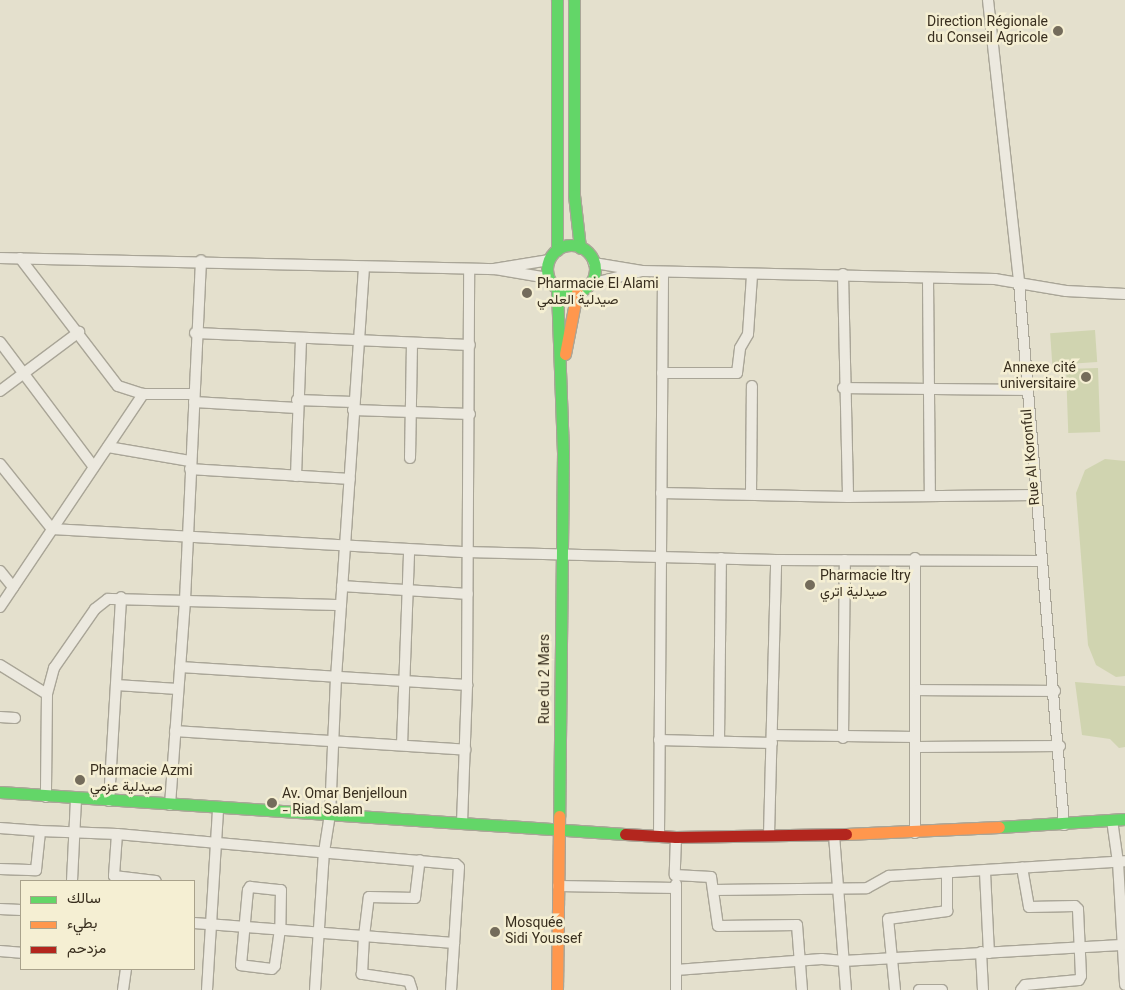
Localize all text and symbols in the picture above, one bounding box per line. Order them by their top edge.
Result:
place label: Direction Régionale du Conseil Agricole [927,15,1048,48]
marker: Direction Régionale du Conseil Agricole [1052,25,1064,37]
place label: Pharmacie El Alami صيدلية العلمي [537,277,659,310]
marker: Pharmacie El Alami صيدلية العلمي [521,287,533,299]
place label: Annexe cité universitaire [1000,361,1076,394]
marker: Annexe cité universitaire [1080,371,1092,383]
street label: Rue Al Koronful [1019,408,1045,506]
place label: Pharmacie Itry صيدلية اتري [820,569,911,602]
marker: Pharmacie Itry صيدلية اتري [804,579,816,591]
street label: Rue du 2 Mars [538,634,554,724]
place label: Pharmacie Azmi صيدلية عزمي [90,764,193,796]
marker: Pharmacie Azmi صيدلية عزمي [74,774,86,786]
place label: Av. Omar Benjelloun - Riad Salam [282,787,407,820]
marker: Av. Omar Benjelloun - Riad Salam [266,797,278,809]
legend [20,880,195,970]
text: سالك [67,888,101,911]
text: بطيء [67,913,97,936]
place label: Mosquée Sidi Youssef [505,916,582,949]
marker: Mosquée Sidi Youssef [489,926,501,938]
text: مزدحم [67,938,106,961]

